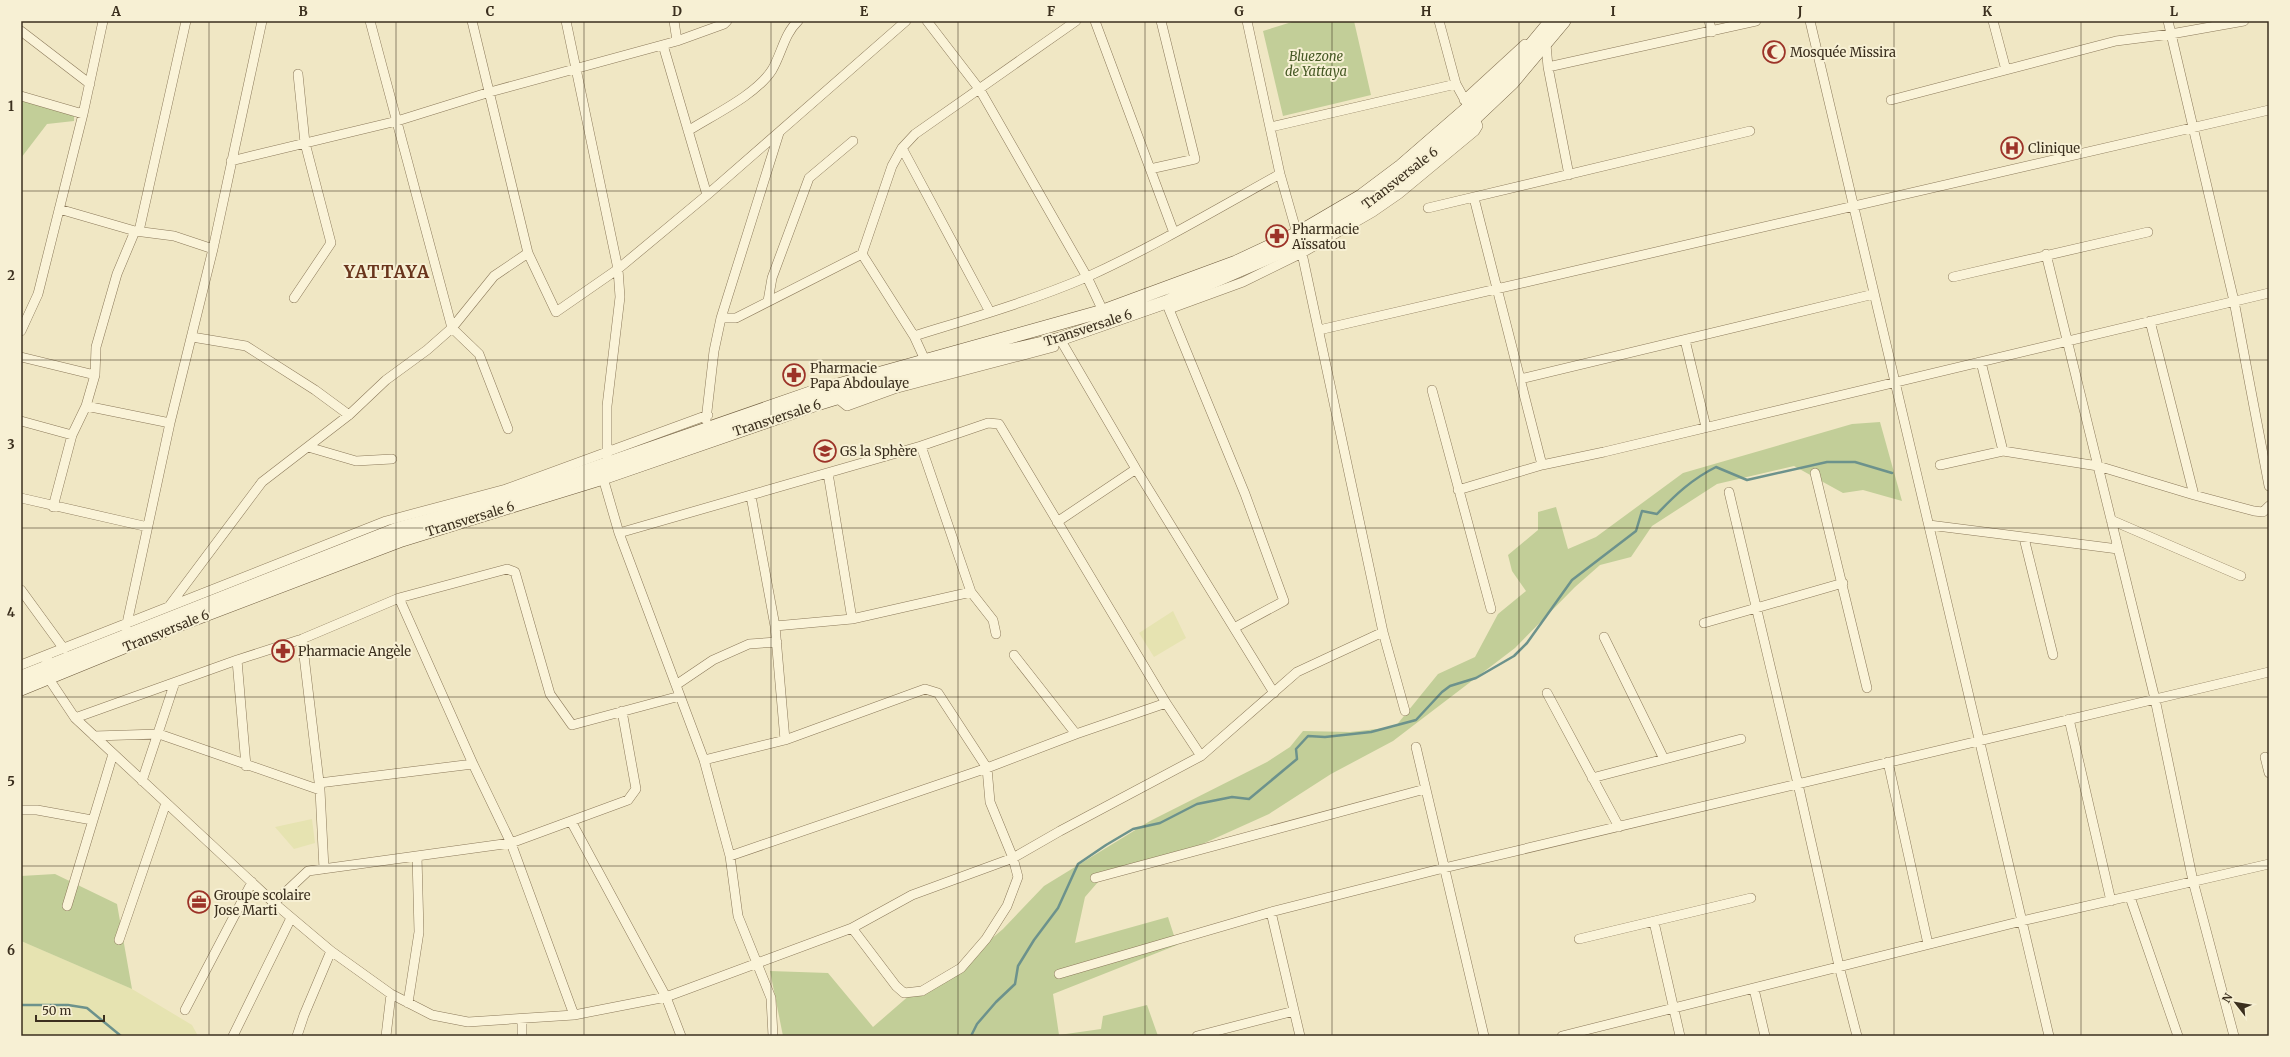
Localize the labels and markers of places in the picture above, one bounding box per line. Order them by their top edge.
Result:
mosque icon: Mosquée Missira [1761,39,1787,65]
place label: Mosquée Missira [1790,44,1896,61]
hospital icon: Clinique [1999,135,2025,161]
place label: Clinique [2028,140,2080,157]
place label: Pharmacie Aïssatou [1291,221,1359,253]
pharmacy icon: Pharmacie Aïssatou [1264,223,1290,249]
place label: Pharmacie Papa Abdoulaye [810,360,909,392]
pharmacy icon: Pharmacie Papa Abdoulaye [781,362,807,388]
school or university icon: GS la Sphère [812,438,838,464]
place label: GS la Sphère [840,443,917,460]
pharmacy icon: Pharmacie Angèle [270,638,296,664]
place label: Pharmacie Angèle [298,643,411,660]
place label: Groupe scolaire Jose Marti [213,887,311,919]
office icon: Groupe scolaire Jose Marti [186,889,212,915]

